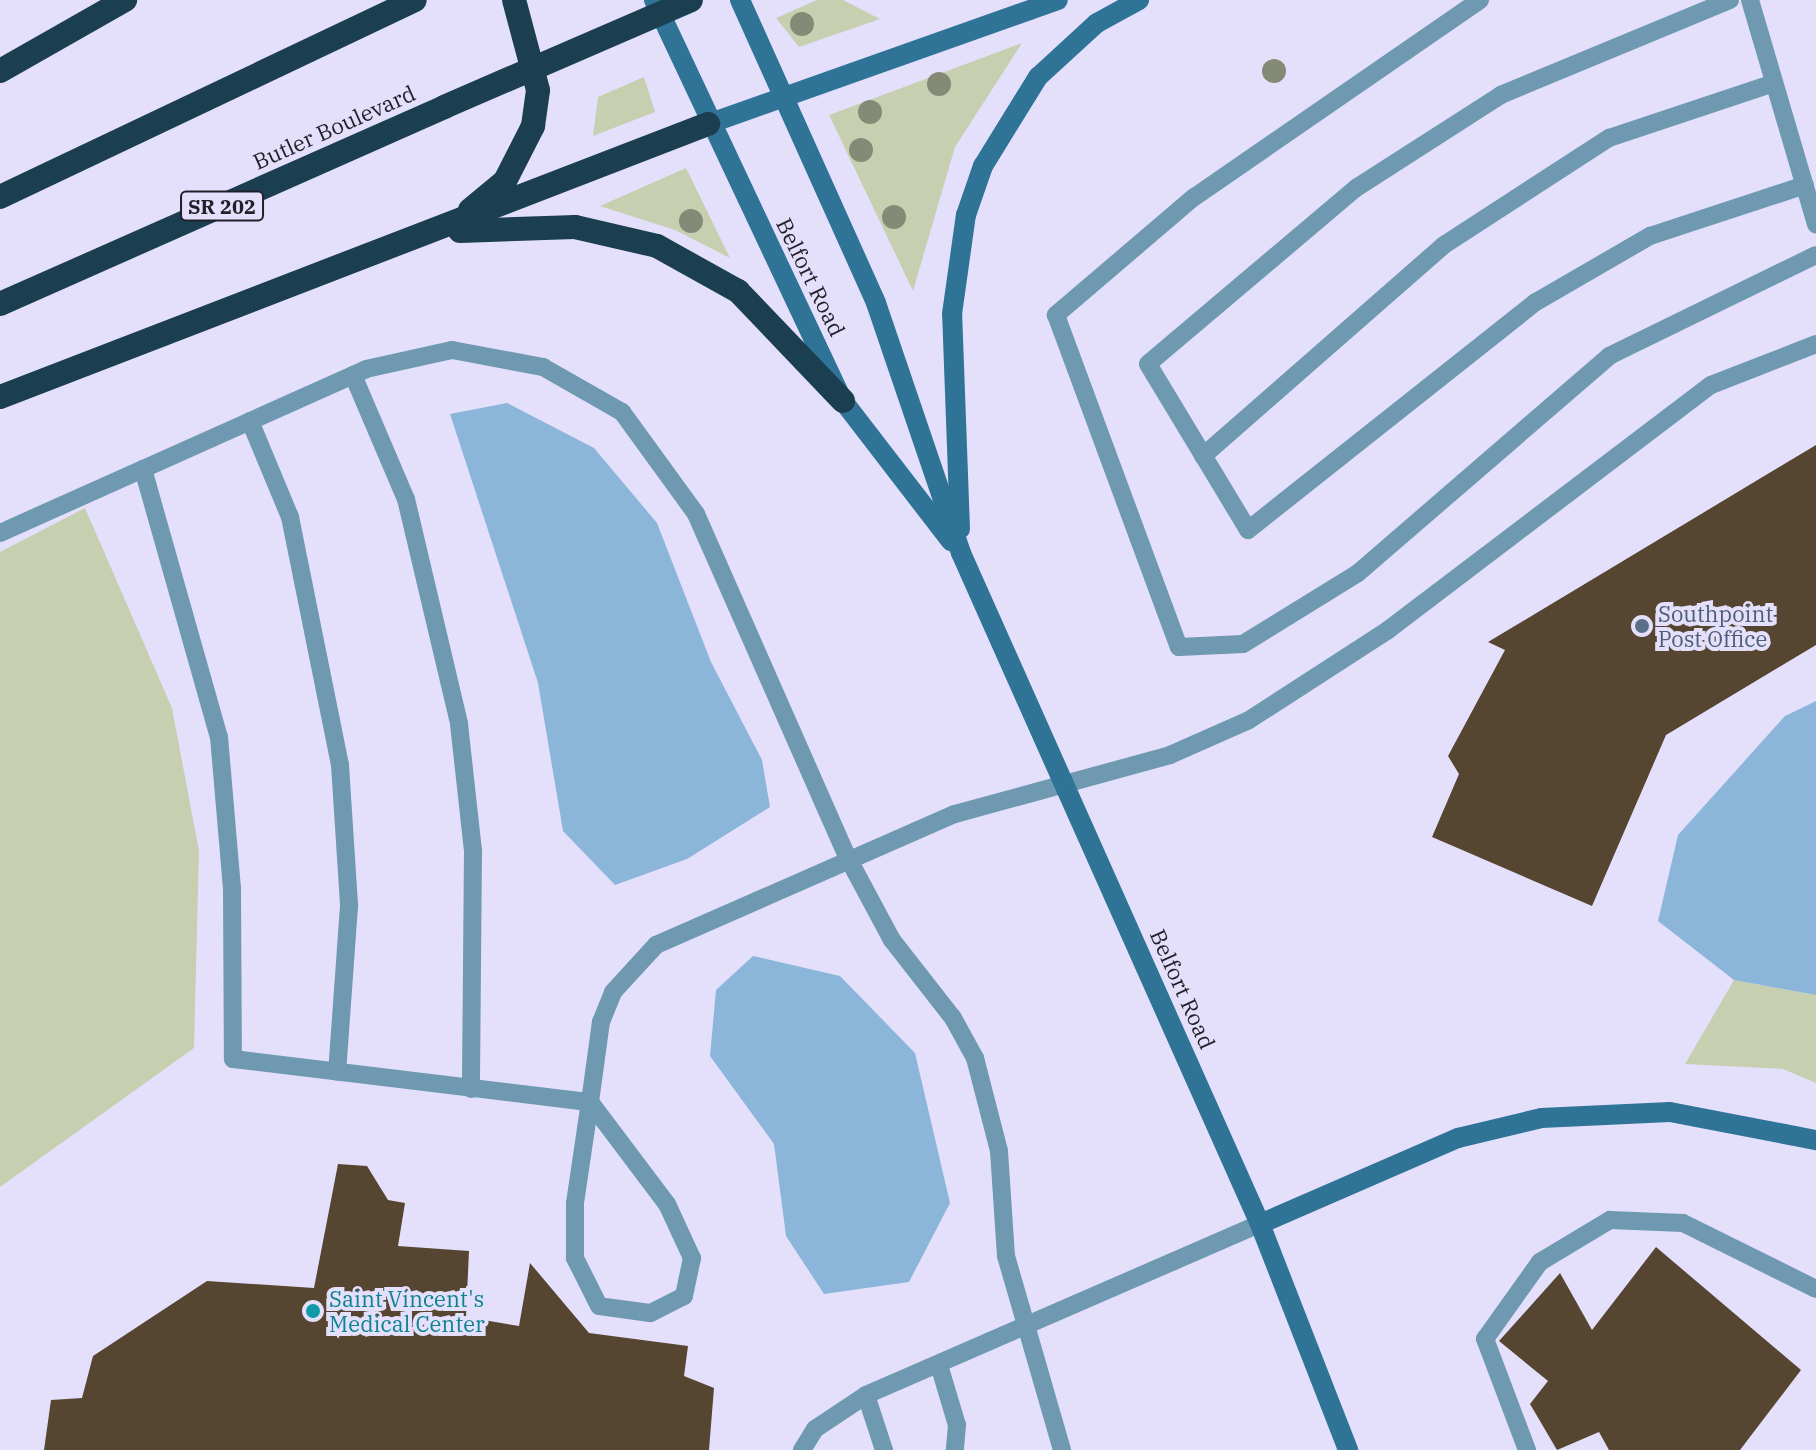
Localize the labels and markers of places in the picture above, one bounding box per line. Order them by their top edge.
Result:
place label: Southpoint Post Office [1658,600,1773,652]
marker: Southpoint Post Office [1633,617,1651,635]
place label: Saint Vincent's Medical Center [329,1285,485,1336]
marker: Saint Vincent's Medical Center [304,1302,322,1320]

